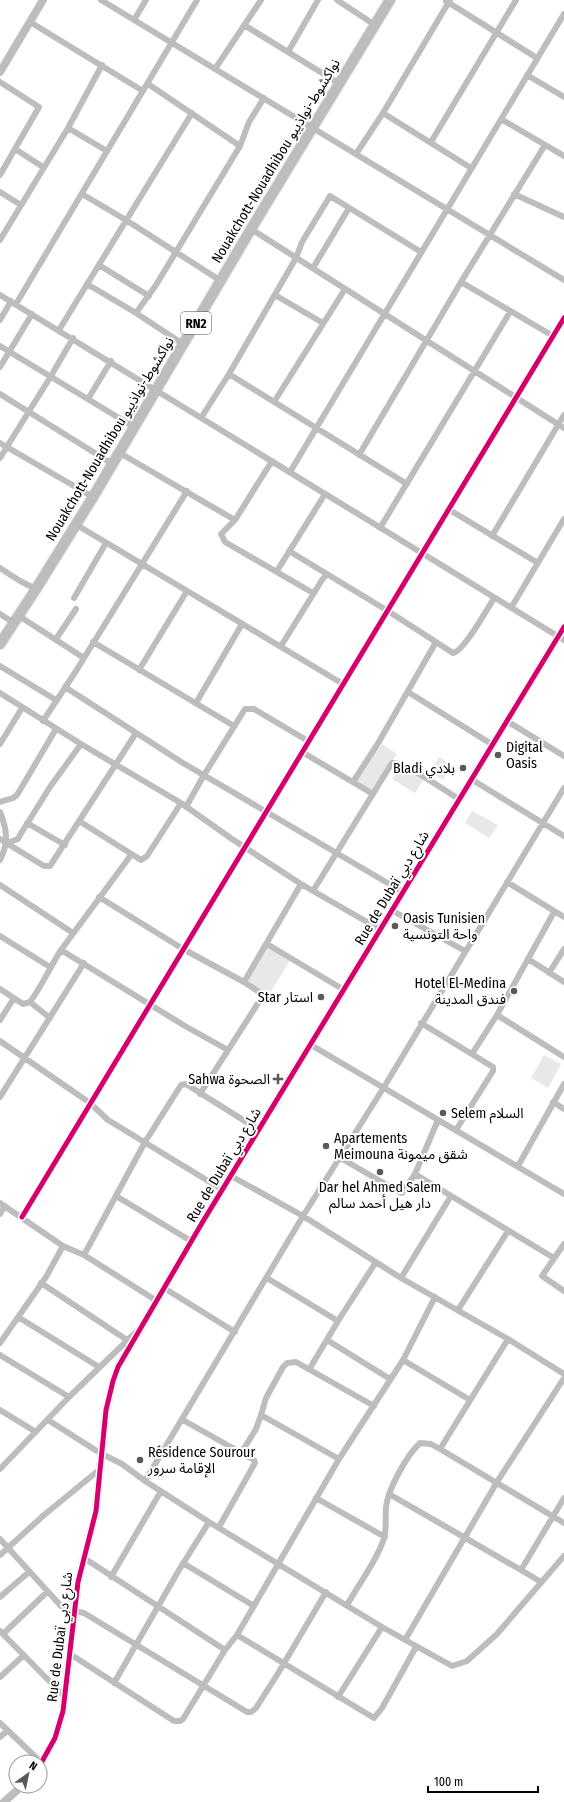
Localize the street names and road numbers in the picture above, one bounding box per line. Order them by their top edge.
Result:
street label: Nouakchott-Nouadhibou نواكشوط-نواذيبو [208,56,344,266]
road number: RN2 [181,312,211,334]
street label: Nouakchott-Nouadhibou نواكشوط-نواذيبو [42,334,178,544]
street label: Rue de Dubaï شارع دبي [351,828,435,950]
street label: Rue de Dubaï شارع دبي [183,1105,267,1227]
street label: Rue de Dubaï شارع دبي [44,1571,79,1703]

